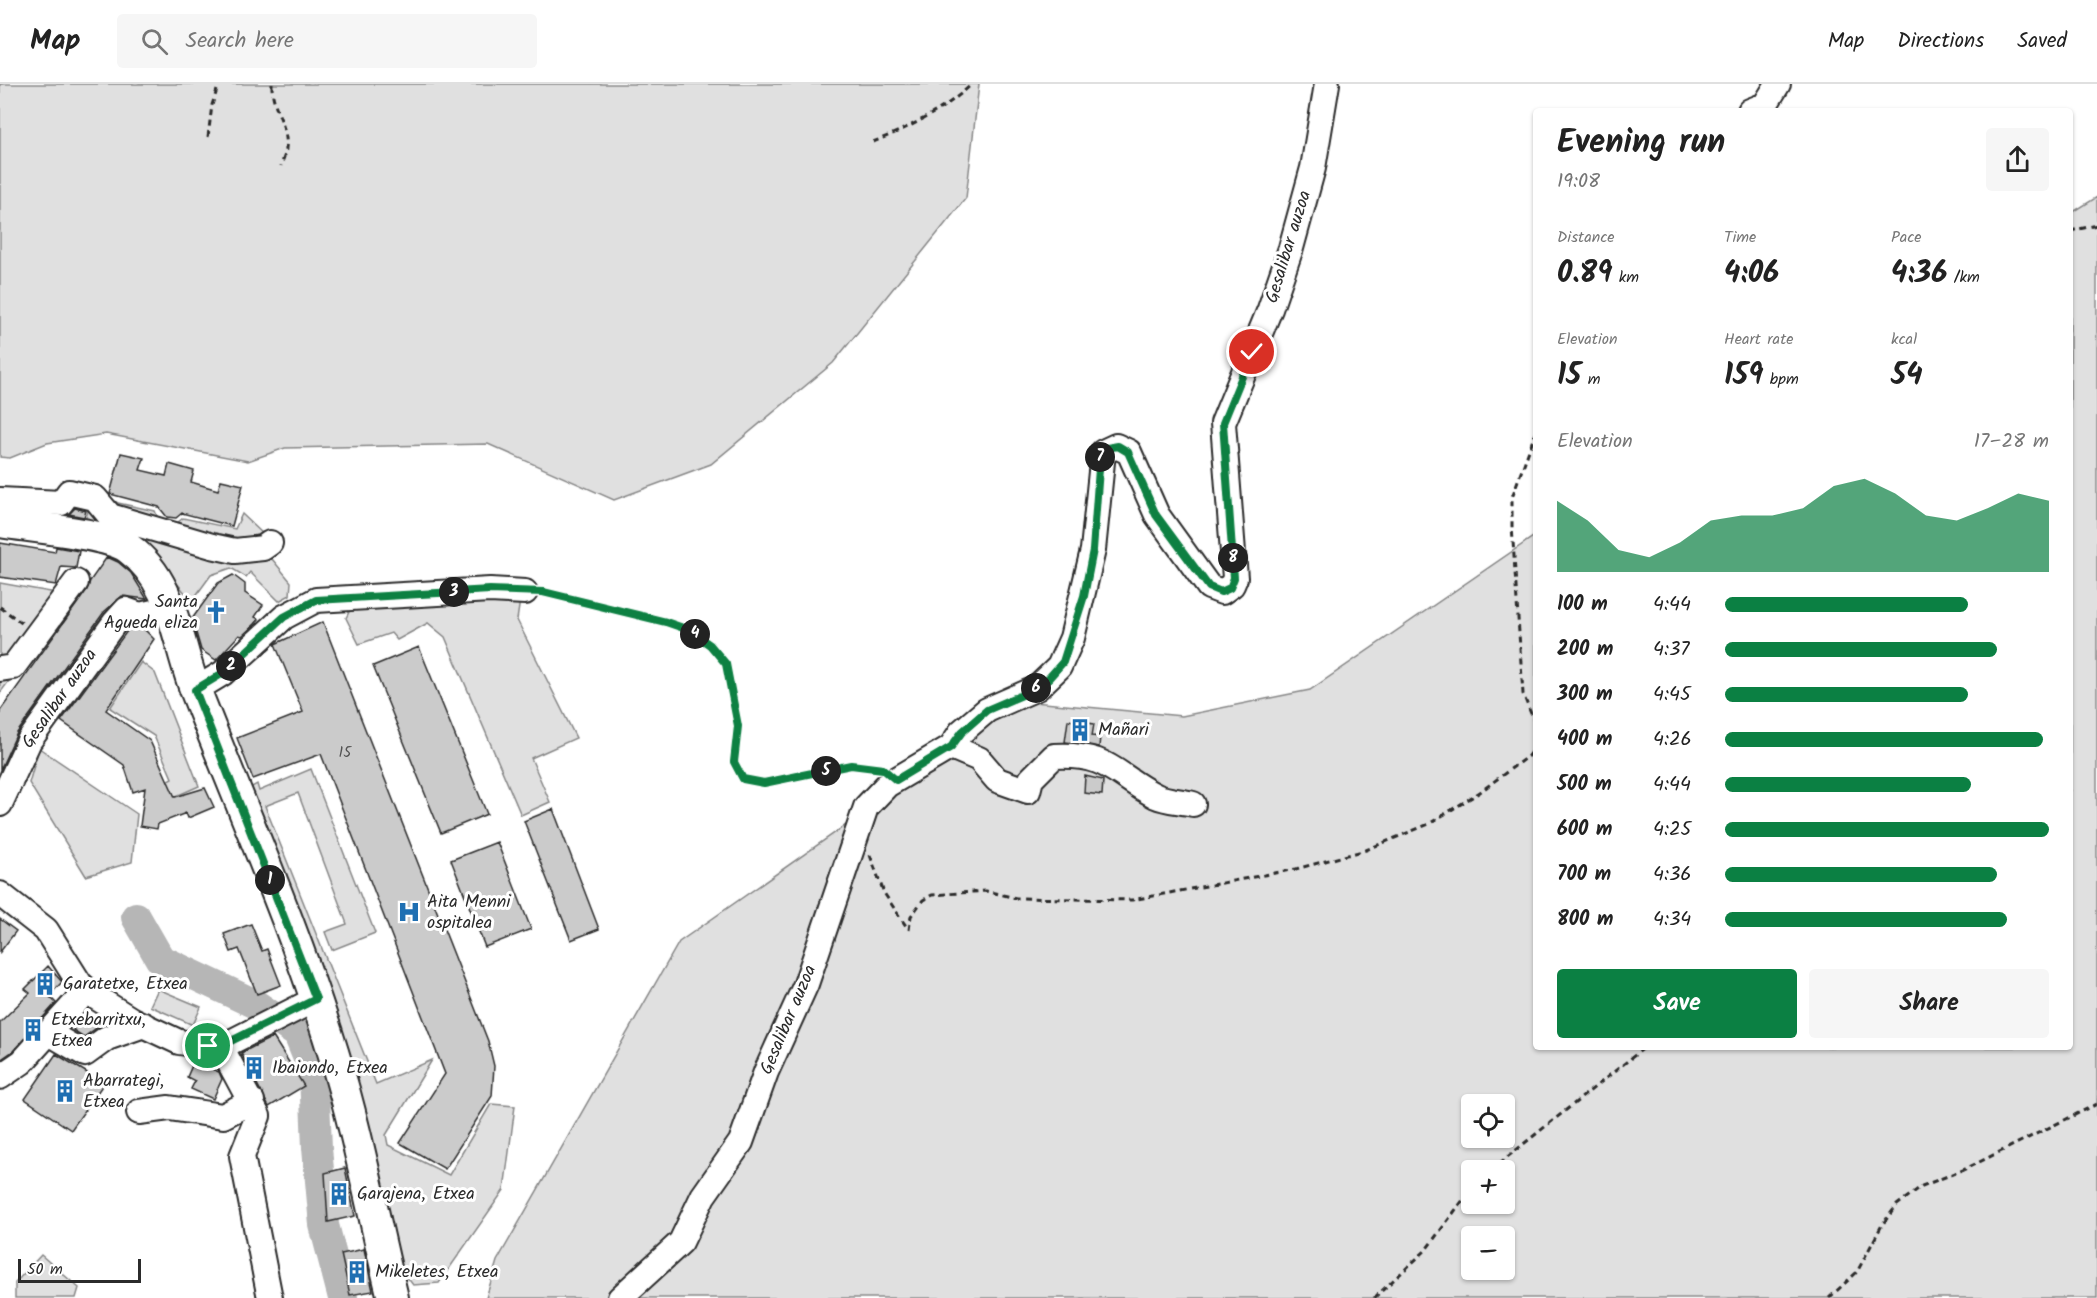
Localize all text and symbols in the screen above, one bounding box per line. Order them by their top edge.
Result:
search box [117,14,537,68]
text: Map [30,19,81,64]
text: Search here [186,24,294,59]
icon: search [138,25,171,58]
text: Map [1828,25,1864,58]
text: Directions [1897,25,1984,58]
text: Saved [2017,25,2067,58]
text: Evening run [1557,117,1725,170]
button: share [1986,128,2049,191]
text: 19:08 [1557,166,1600,198]
street label: Gesalibar auzoa [1258,187,1320,307]
text: Distance [1557,225,1615,250]
text: Time [1724,225,1756,250]
text: Pace [1891,225,1922,250]
text: 0.89 [1557,250,1612,298]
text: 4:06 [1724,250,1779,298]
text: 4:36 [1891,250,1947,298]
text: km [1612,265,1639,290]
text: /km [1947,265,1980,290]
pin [1226,326,1277,377]
text: Elevation [1557,327,1618,352]
text: Heart rate [1724,327,1794,352]
text: kcal [1891,327,1917,352]
icon: check [1235,335,1268,368]
text: 15 [1557,352,1581,400]
text: 159 [1724,352,1763,400]
text: 54 [1891,352,1923,400]
text: m [1581,367,1600,392]
text: bpm [1763,367,1799,392]
text: Elevation [1557,426,1633,458]
text: 17–28 m [1974,426,2049,458]
pin: 7 [1085,442,1115,472]
text: 7 [1096,444,1104,469]
pin: 8 [1218,543,1248,573]
text: 8 [1228,545,1238,570]
pin: 3 [439,577,469,607]
text: 3 [450,579,458,604]
place label: Santa Agueda eliza [104,588,198,638]
text: 100 m [1557,589,1608,621]
text: 4:44 [1653,589,1691,621]
church icon: Santa Agueda eliza [203,599,229,625]
pin: 4 [680,619,710,649]
text: 4 [691,621,699,646]
text: 200 m [1557,634,1613,666]
text: 4:37 [1653,634,1690,666]
street label: Gesalibar auzoa [15,643,105,755]
pin: 2 [216,651,246,681]
text: 2 [226,653,236,678]
pin: 6 [1021,673,1051,703]
text: 6 [1032,675,1040,700]
text: 300 m [1557,679,1613,711]
text: 4:45 [1653,679,1691,711]
place label: Mañari [1098,716,1150,745]
building icon: Mañari [1067,717,1093,743]
text: 400 m [1557,724,1613,756]
text: 4:26 [1653,724,1692,756]
house number: 15 [339,741,352,765]
pin: 5 [811,756,841,786]
text: 5 [822,758,830,783]
text: 500 m [1557,769,1612,801]
text: 4:44 [1653,769,1691,801]
text: 600 m [1557,814,1612,846]
text: 4:25 [1653,814,1691,846]
text: 700 m [1557,859,1611,891]
text: 4:36 [1653,859,1691,891]
pin: 1 [255,865,285,895]
text: 1 [268,867,272,892]
place label: Aita Menni ospitalea [427,888,511,938]
hospital icon: Aita Menni ospitalea [396,899,422,925]
text: 800 m [1557,904,1613,936]
text: 4:34 [1653,904,1691,936]
street label: Gesalibar auzoa [753,961,825,1079]
button: Save [1557,969,1797,1038]
button: Share [1809,969,2049,1038]
place label: Garatetxe, Etxea [63,970,188,999]
building icon: Garatetxe, Etxea [32,971,58,997]
place label: Etxebarritxu, Etxea [51,1006,146,1056]
building icon: Etxebarritxu, Etxea [20,1017,46,1043]
pin [182,1020,233,1071]
icon: arrive [191,1029,224,1062]
place label: Ibaiondo, Etxea [272,1054,388,1083]
building icon: Ibaiondo, Etxea [241,1055,267,1081]
place label: Abarrategi, Etxea [83,1067,164,1117]
building icon: Abarrategi, Etxea [52,1078,78,1104]
map controls [1461,1094,1515,1280]
button: locate [1461,1094,1515,1148]
button: + [1461,1160,1515,1214]
place label: Garajena, Etxea [357,1180,475,1209]
building icon: Garajena, Etxea [326,1181,352,1207]
button: − [1461,1226,1515,1280]
scale bar [18,1256,141,1284]
text: 50 m [27,1257,63,1282]
place label: Mikeletes, Etxea [375,1258,498,1287]
building icon: Mikeletes, Etxea [344,1259,370,1285]

